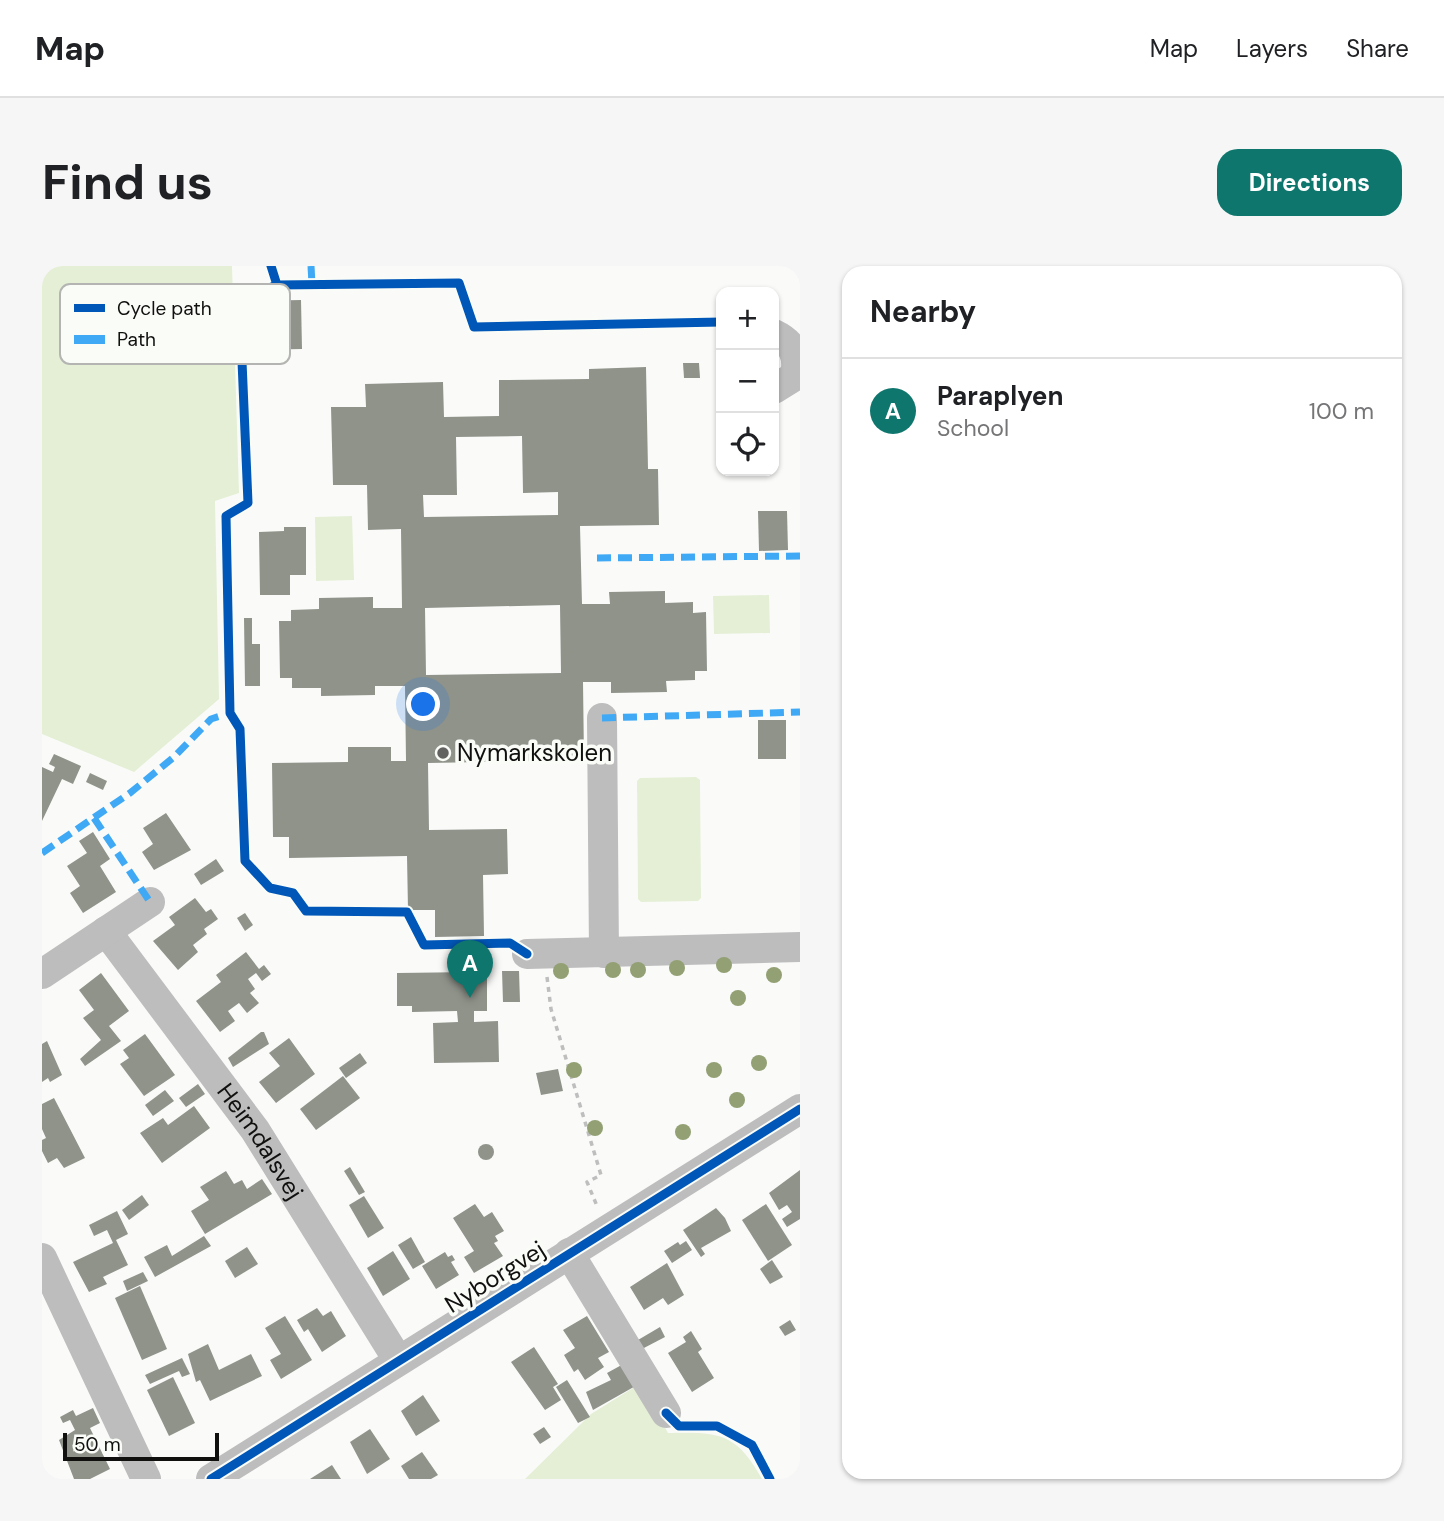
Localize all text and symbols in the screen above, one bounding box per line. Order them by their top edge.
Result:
text: Map [35,27,105,70]
text: Map [1150,33,1198,64]
text: Layers [1236,33,1308,64]
text: Share [1346,33,1409,64]
button: Directions [1217,149,1402,216]
text: Find us [42,150,213,214]
legend [60,284,290,364]
map controls [716,287,779,476]
button: + [716,287,779,350]
text: Nearby [870,292,976,331]
text: Cycle path [117,296,212,321]
text: Path [117,327,156,352]
button: − [716,350,779,413]
text: Paraplyen [937,379,1063,413]
text: A [885,396,901,426]
text: 100 m [1309,396,1374,426]
button: locate [716,413,779,476]
text: School [937,413,1009,443]
your location [406,687,440,721]
place label: Nymarkskolen [457,737,612,768]
marker: Nymarkskolen [435,745,451,761]
pin: A [447,940,493,998]
street label: Heimdalsvej [210,1077,310,1205]
street label: Nyborgvej [439,1234,551,1320]
scale bar [63,1430,219,1462]
text: 50 m [74,1432,121,1457]

